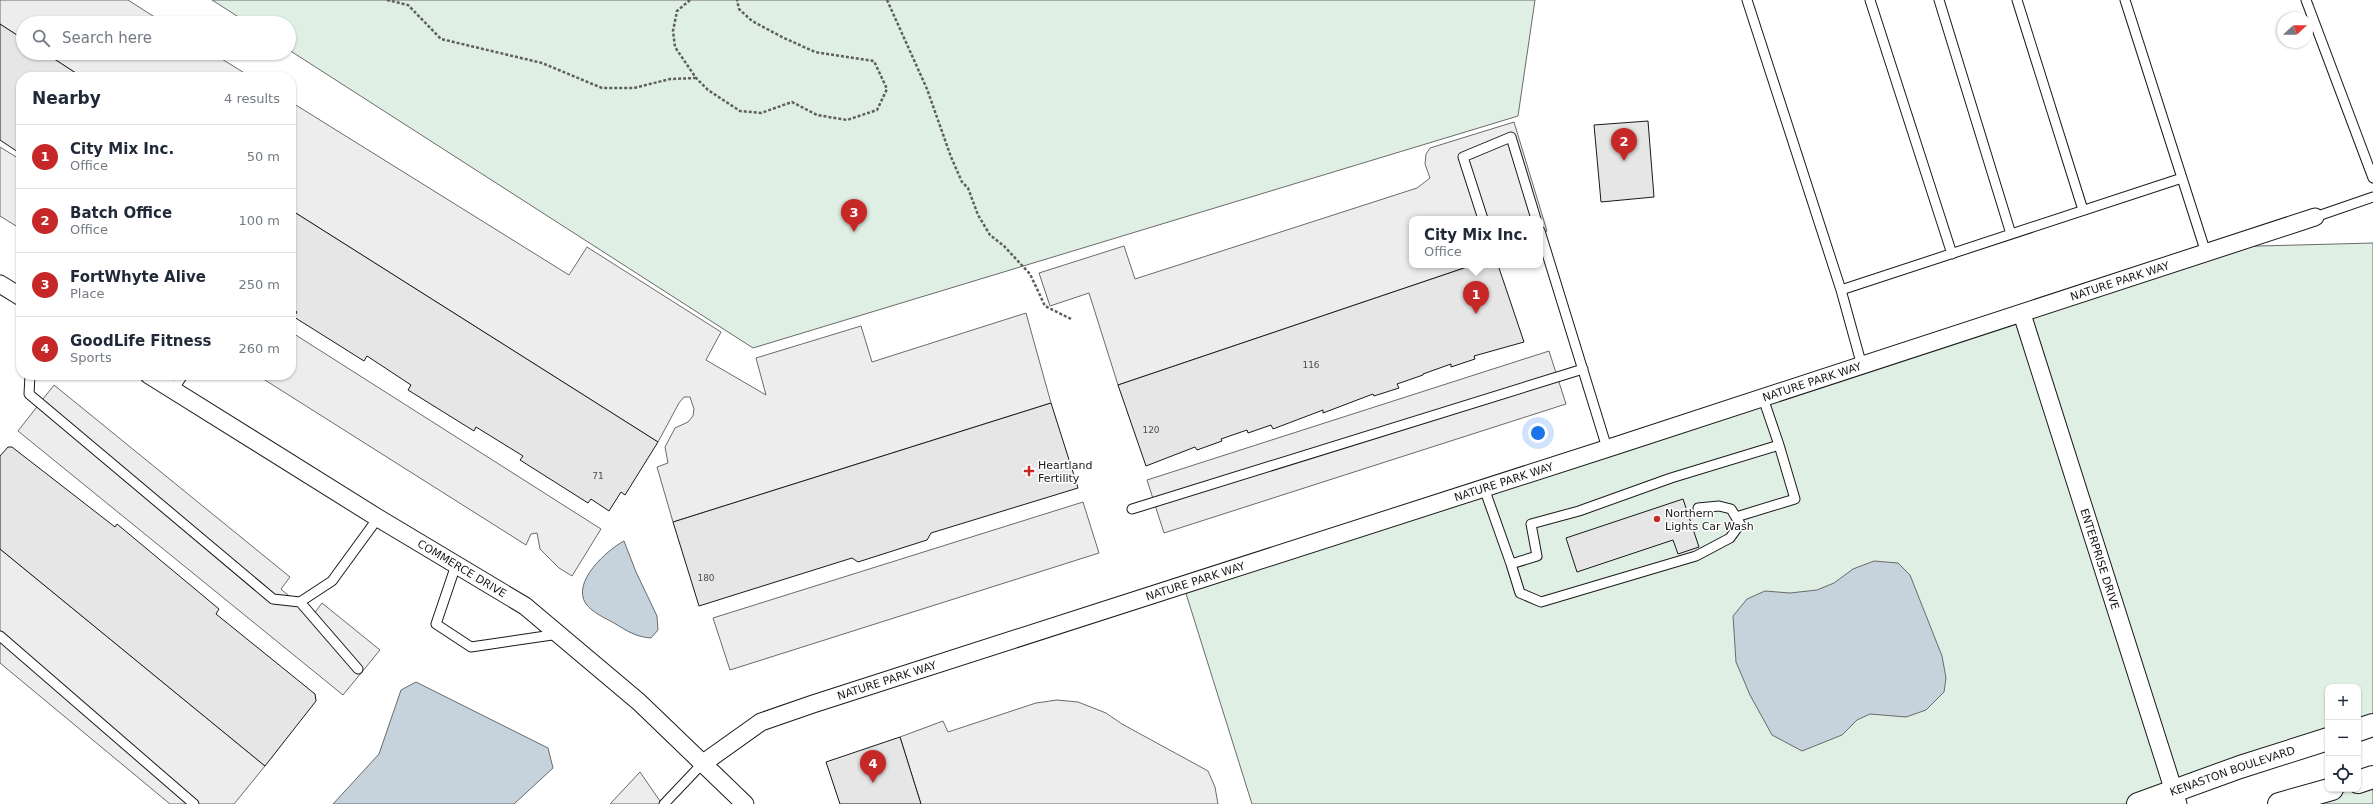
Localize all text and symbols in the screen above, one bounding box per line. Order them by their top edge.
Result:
north arrow [2277,12,2313,48]
search box [16,16,296,60]
icon: search [30,27,52,49]
text: Search here [62,29,152,47]
text: Nearby [32,88,101,108]
text: 4 results [224,91,280,106]
pin: 2 [1611,128,1637,161]
text: City Mix Inc. [70,140,174,158]
text: 1 [40,149,50,164]
text: 50 m [247,149,280,164]
text: Office [70,158,108,173]
pin: 3 [841,199,867,232]
text: Batch Office [70,204,172,222]
text: 2 [40,213,50,228]
text: 100 m [238,213,280,228]
popup [1409,216,1543,268]
text: Office [70,222,108,237]
text: City Mix Inc. [1424,226,1528,244]
text: Office [1424,244,1462,259]
street label: NATURE PARK WAY [2069,259,2171,303]
text: FortWhyte Alive [70,268,206,286]
text: 3 [40,277,50,292]
text: 250 m [238,277,280,292]
pin: 1 [1463,281,1489,314]
text: Place [70,286,105,301]
text: GoodLife Fitness [70,332,212,350]
text: 4 [40,341,50,356]
text: 260 m [238,341,280,356]
text: Sports [70,350,112,365]
street label: NATURE PARK WAY [1761,359,1863,404]
house number: 116 [1302,360,1320,370]
your location [1528,423,1548,443]
house number: 120 [1142,425,1160,435]
place label: Heartland Fertility [1038,459,1092,485]
street label: NATURE PARK WAY [1453,460,1555,504]
marker: Heartland Fertility [1023,465,1035,477]
house number: 71 [592,471,604,481]
place label: Northern Lights Car Wash [1665,507,1754,533]
street label: ENTERPRISE DRIVE [2078,507,2122,611]
marker: Northern Lights Car Wash [1652,514,1662,524]
street label: COMMERCE DRIVE [415,537,509,600]
street label: NATURE PARK WAY [1144,559,1247,603]
house number: 180 [697,573,715,583]
street label: NATURE PARK WAY [836,658,938,702]
map controls [2325,684,2361,792]
button: + [2325,684,2361,720]
button: − [2325,720,2361,756]
street label: KENASTON BOULEVARD [2168,743,2297,798]
pin: 4 [860,750,886,783]
button: locate [2325,756,2361,792]

